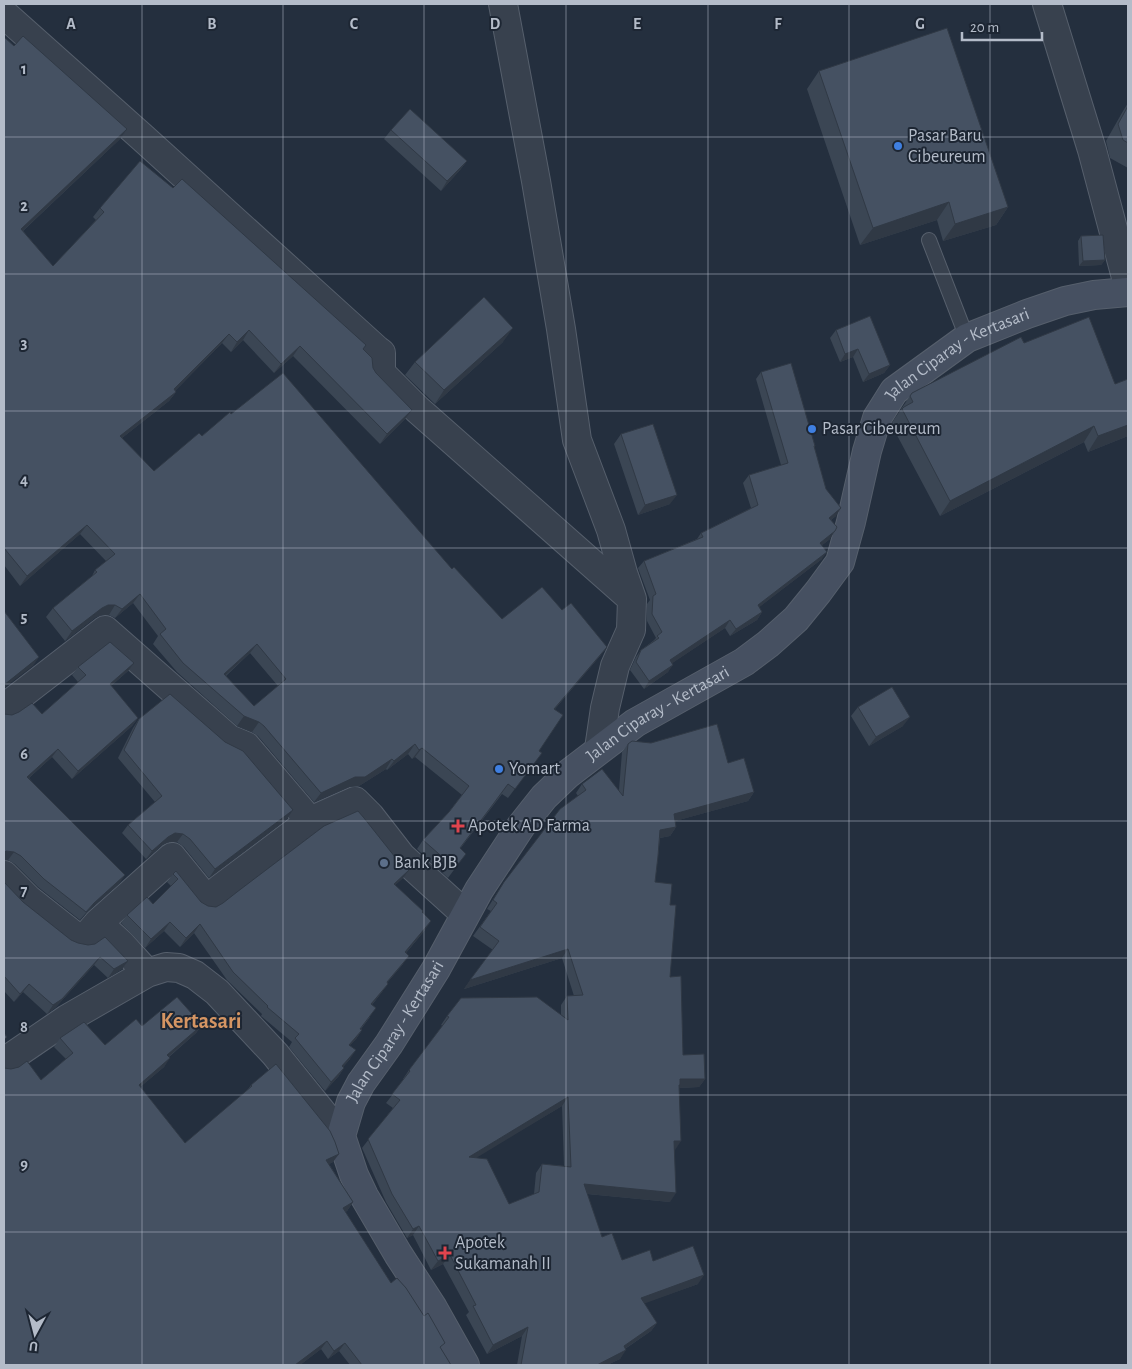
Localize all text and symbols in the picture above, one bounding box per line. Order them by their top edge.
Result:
scale bar [962,10,1042,42]
text: A [66,16,76,32]
text: B [207,16,217,32]
text: C [350,16,359,32]
text: D [490,16,501,32]
text: E [633,16,641,32]
text: F [774,16,782,32]
text: G [915,16,925,32]
text: 20 m [970,20,999,35]
text: 1 [21,61,27,77]
place label: Pasar Baru Cibeureum [908,127,986,166]
marker: Pasar Baru Cibeureum [892,140,904,152]
text: 2 [20,198,28,214]
street label: Jalan Ciparay - Kertasari [882,305,1032,403]
text: 3 [21,335,28,351]
place label: Pasar Cibeureum [822,420,941,438]
marker: Pasar Cibeureum [806,423,818,435]
text: 4 [20,472,28,488]
text: 5 [21,609,28,625]
street label: Jalan Ciparay - Kertasari [583,663,733,765]
text: 6 [20,746,28,762]
place label: Yomart [509,760,560,778]
marker: Yomart [493,763,505,775]
place label: Apotek AD Farma [468,817,590,835]
marker: Apotek AD Farma [452,820,464,832]
place label: Bank BJB [394,854,457,872]
marker: Bank BJB [378,857,390,869]
text: 7 [21,883,28,899]
street label: Jalan Ciparay - Kertasari [343,958,448,1106]
district label: Kertasari [161,1010,241,1032]
text: 8 [20,1019,28,1035]
text: 9 [20,1156,28,1172]
place label: Apotek Sukamanah II [455,1234,551,1273]
marker: Apotek Sukamanah II [439,1247,451,1259]
north arrow [10,1309,60,1359]
text: U [28,1338,39,1353]

